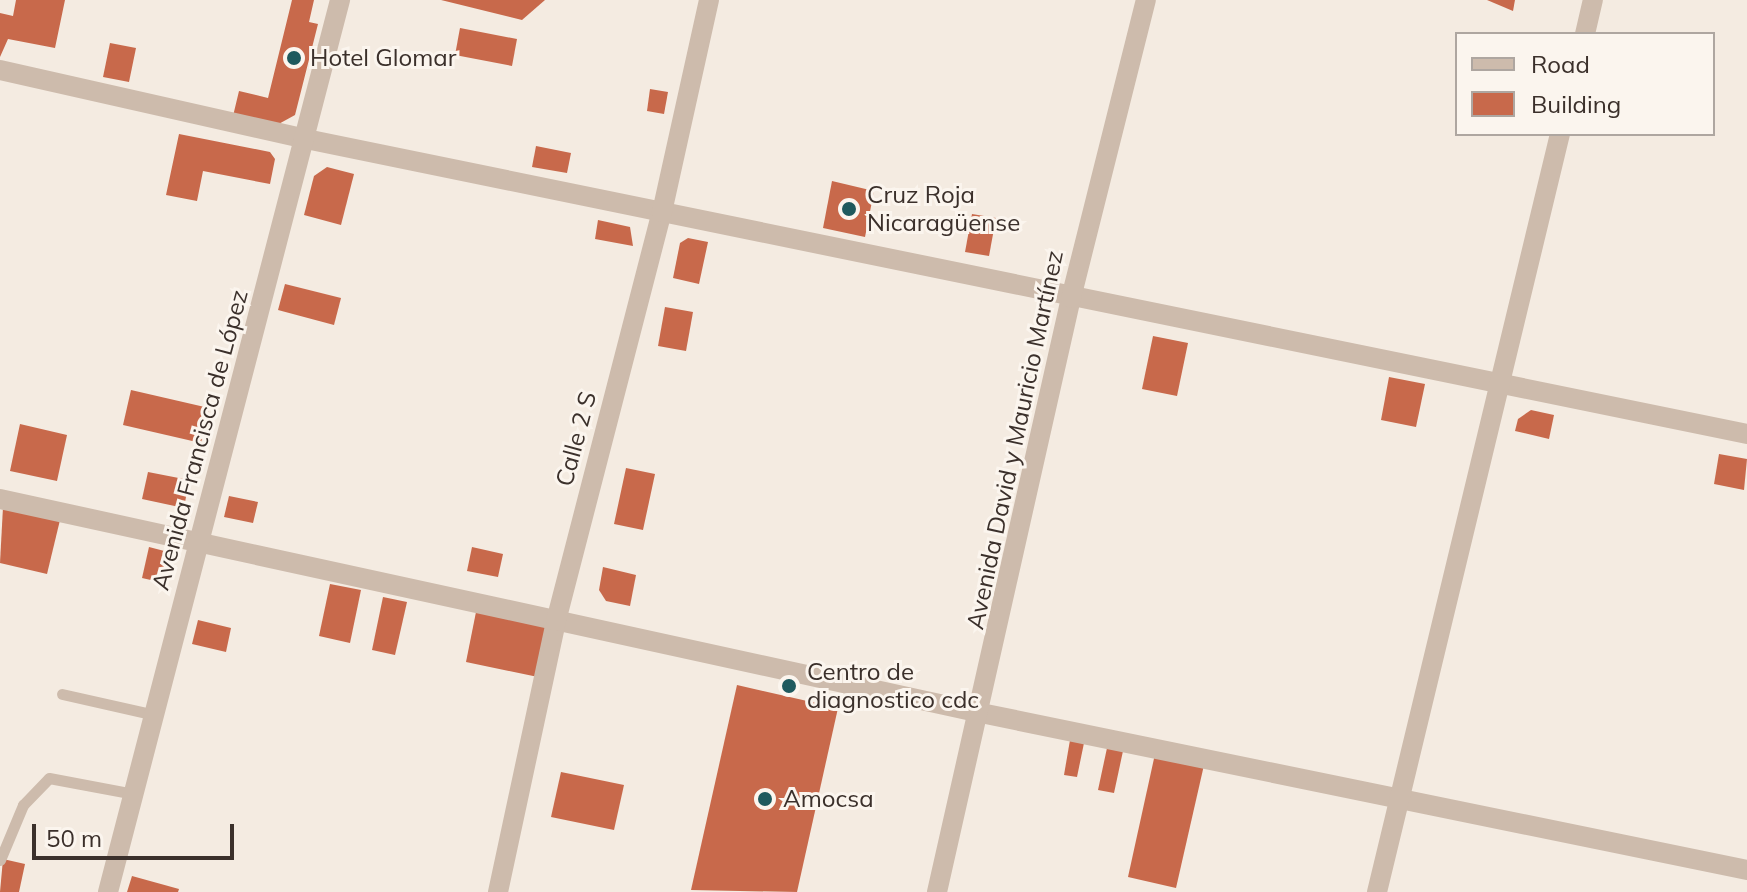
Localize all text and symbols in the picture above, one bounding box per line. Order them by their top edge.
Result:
legend [1455,32,1715,136]
place label: Hotel Glomar [310,44,456,72]
marker: Hotel Glomar [285,49,303,67]
text: Road [1531,49,1590,79]
text: Building [1531,89,1621,119]
place label: Cruz Roja Nicaragüense [867,181,1020,237]
marker: Cruz Roja Nicaragüense [838,198,860,220]
street label: Avenida David y Mauricio Martínez [961,248,1069,632]
street label: Avenida Francisca de López [146,287,254,593]
street label: Calle 2 S [550,389,602,489]
place label: Centro de diagnostico cdc [807,658,979,714]
marker: Centro de diagnostico cdc [778,675,800,697]
place label: Amocsa [783,785,874,813]
marker: Amocsa [754,788,776,810]
scale bar [36,808,238,858]
text: 50 m [46,823,102,853]

